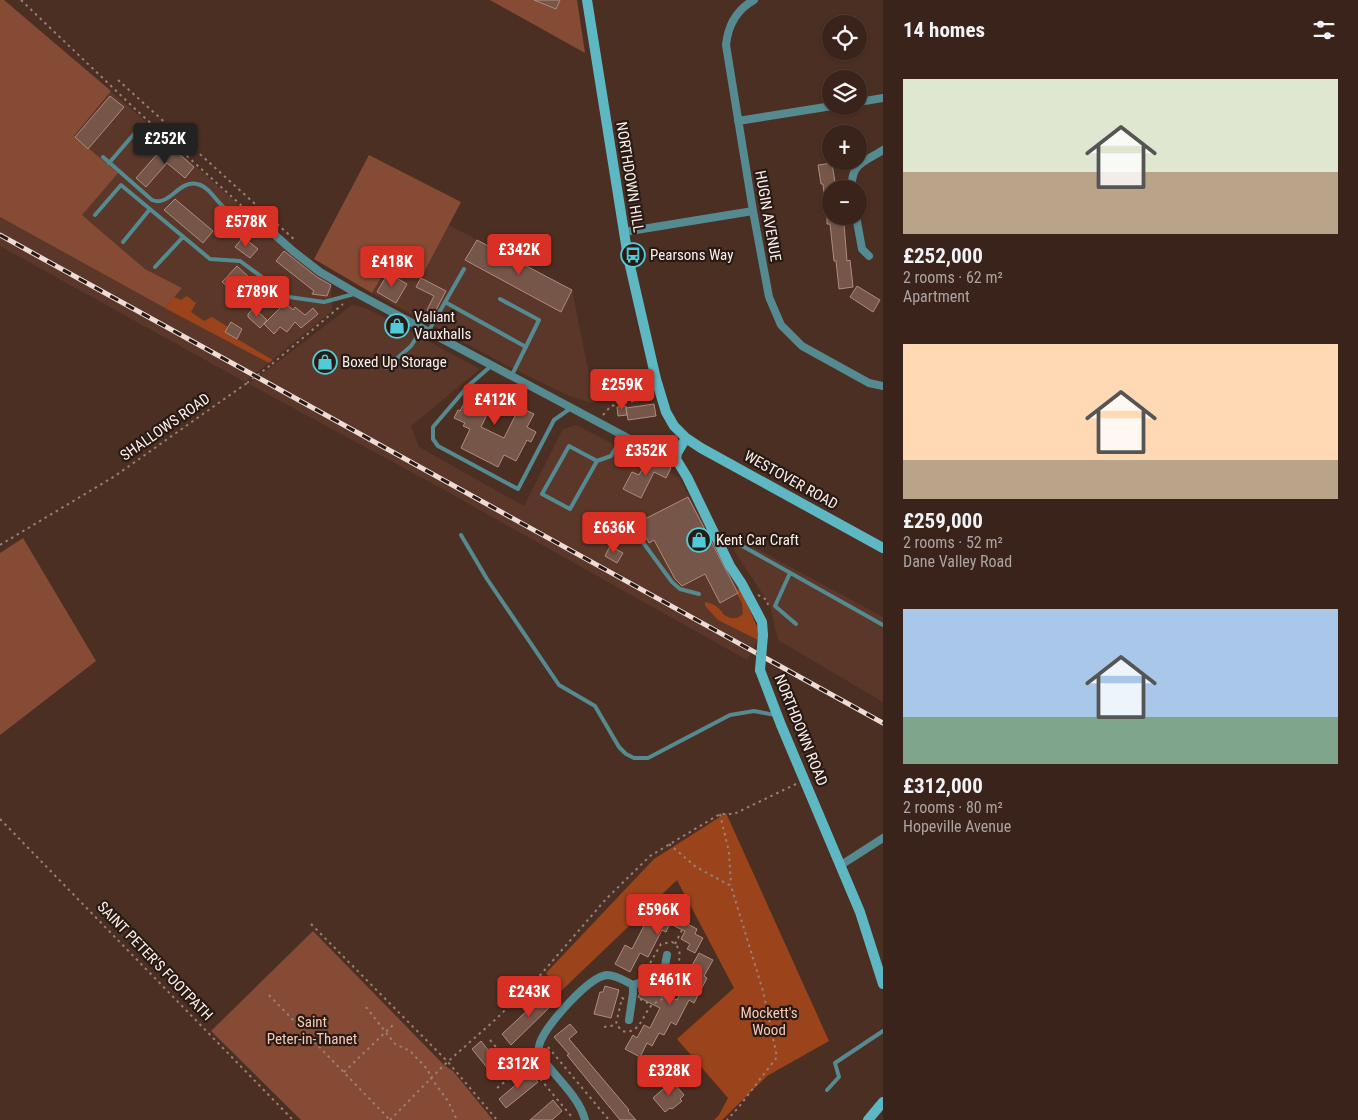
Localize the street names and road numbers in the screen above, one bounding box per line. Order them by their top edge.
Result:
street label: NORTHDOWN HILL [612,120,648,234]
street label: HUGIN AVENUE [751,169,785,263]
street label: SHALLOWS ROAD [117,389,213,465]
street label: WESTOVER ROAD [741,447,841,513]
street label: NORTHDOWN ROAD [770,672,832,788]
street label: SAINT PETER'S FOOTPATH [94,898,216,1024]

